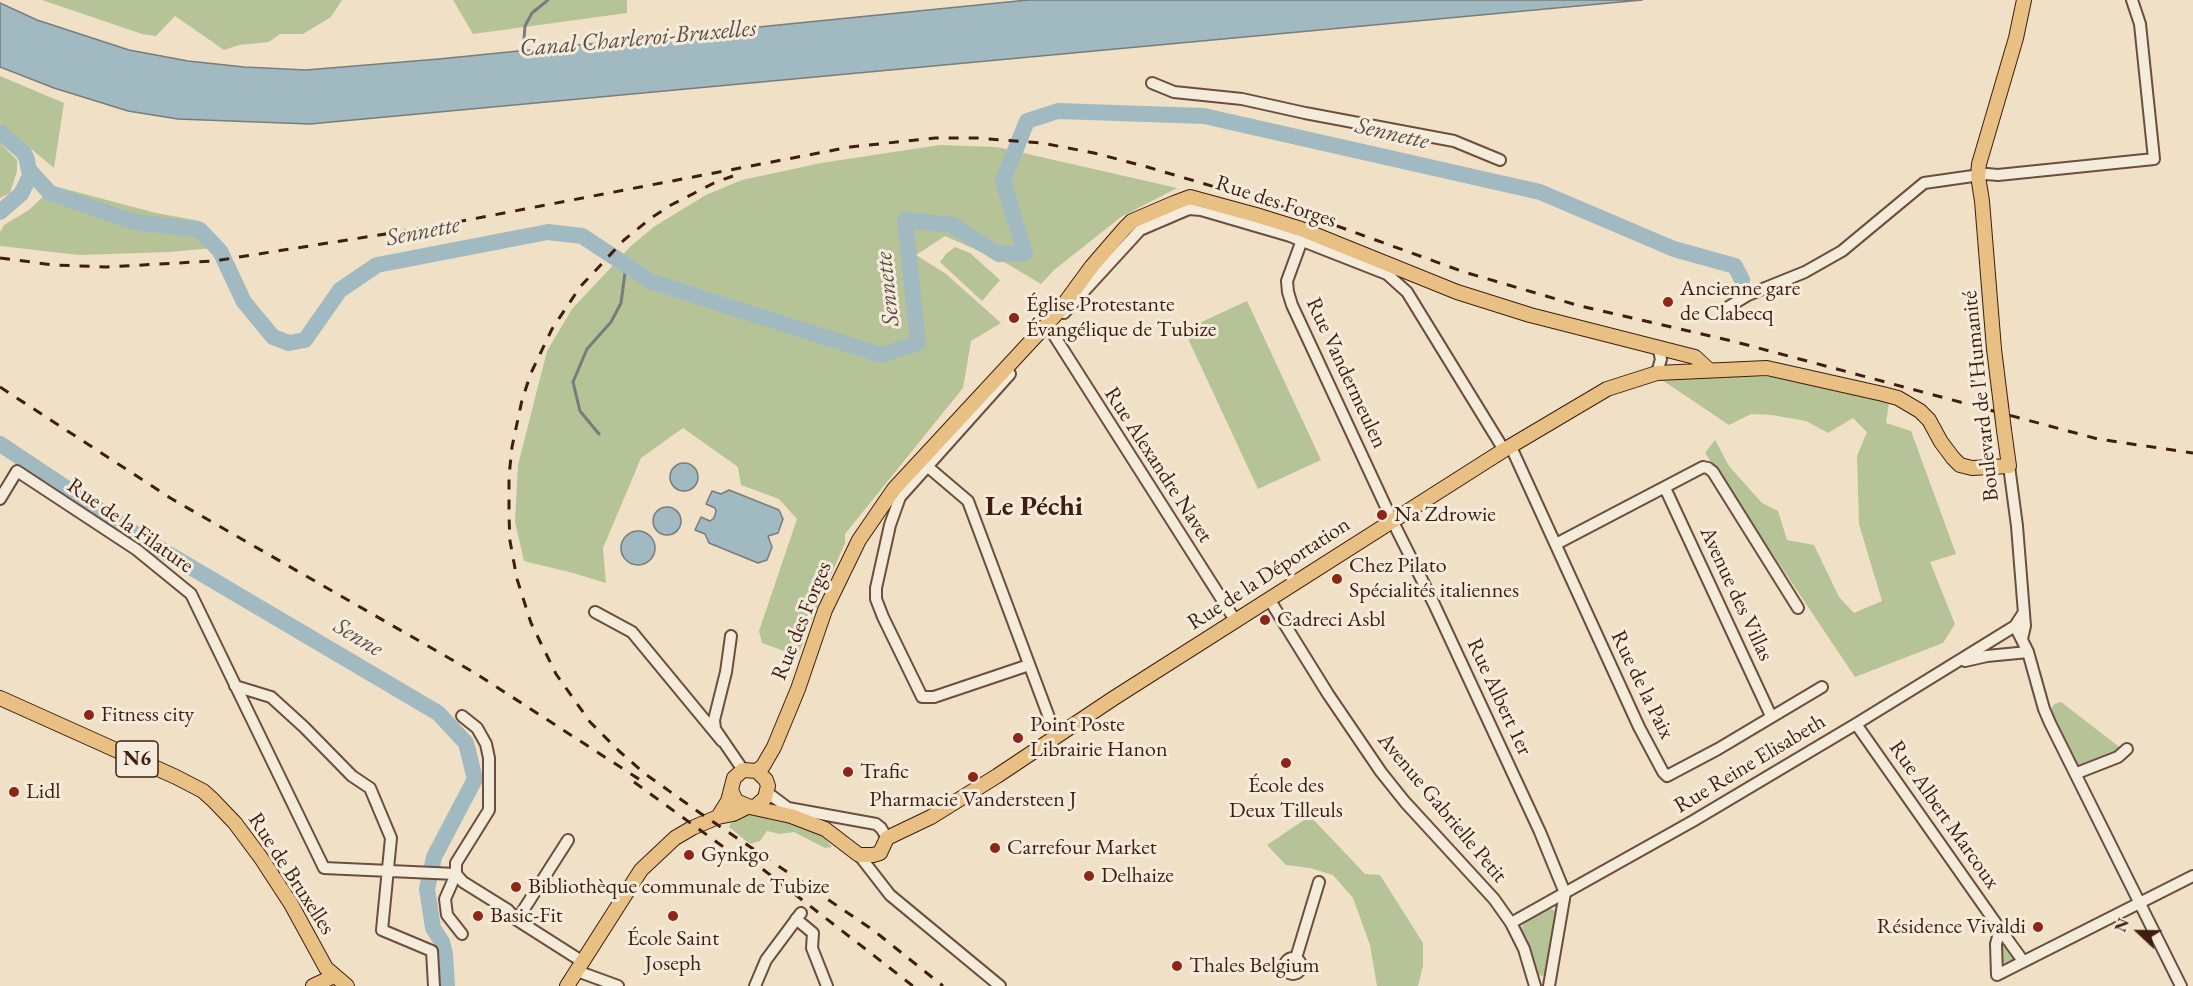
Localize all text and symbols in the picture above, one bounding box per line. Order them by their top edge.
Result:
water label: Canal Charleroi-Bruxelles [519,14,757,64]
water label: Sennette [1352,112,1432,156]
street label: Rue des Forges [1212,170,1340,234]
water label: Sennette [384,211,462,253]
water label: Sennette [870,250,906,328]
place label: Ancienne gare de Clabecq [1680,276,1800,328]
street label: Boulevard de l'Humanité [1957,289,2005,503]
place label: Église Protestante Évangélique de Tubize [1026,292,1216,344]
street label: Rue Vandermeulen [1300,294,1392,452]
marker: Ancienne gare de Clabecq [1661,295,1675,309]
marker: Église Protestante Évangélique de Tubize [1007,311,1021,325]
street label: Rue Alexandre Navet [1098,382,1218,548]
street label: Rue de la Filature [62,473,198,579]
district label: Le Péchi [985,490,1083,524]
place label: Na Zdrowie [1394,502,1496,528]
marker: Na Zdrowie [1375,508,1389,522]
street label: Rue de la Déportation [1183,512,1355,636]
street label: Avenue des Villas [1693,523,1779,665]
place label: Chez Pilato Spécialités italiennes [1349,553,1519,604]
street label: Rue des Forges [766,558,838,684]
marker: Chez Pilato Spécialités italiennes [1330,572,1344,586]
place label: Cadreci Asbl [1277,607,1386,633]
water label: Senne [328,612,388,664]
marker: Cadreci Asbl [1258,613,1272,627]
street label: Rue de la Paix [1604,626,1680,744]
street label: Rue Albert 1er [1460,634,1538,760]
place label: Fitness city [101,702,194,728]
marker: Fitness city [82,708,96,722]
street label: Rue Reine Elisabeth [1670,708,1830,820]
place label: Point Poste Librairie Hanon [1030,712,1168,764]
street label: Avenue Gabrielle Petit [1372,728,1512,888]
marker: Point Poste Librairie Hanon [1011,731,1025,745]
street label: Rue Albert Marcoux [1883,736,2005,894]
road number: N6 [116,741,158,777]
marker: École des Deux Tilleuls [1279,756,1293,770]
place label: Trafic [860,759,909,785]
marker: Trafic [841,765,855,779]
marker: Pharmacie Vandersteen J [966,770,980,784]
place label: École des Deux Tilleuls [1229,773,1343,824]
place label: Lidl [26,779,61,805]
marker: Lidl [7,785,21,799]
place label: Pharmacie Vandersteen J [869,787,1077,813]
street label: Rue de Bruxelles [242,808,340,940]
place label: Carrefour Market [1007,835,1157,861]
marker: Carrefour Market [988,841,1002,855]
place label: Gynkgo [701,842,769,868]
marker: Gynkgo [682,848,696,862]
place label: Delhaize [1101,863,1174,889]
marker: Delhaize [1082,869,1096,883]
place label: Bibliothèque communale de Tubize [528,874,829,900]
marker: Bibliothèque communale de Tubize [509,880,523,894]
north arrow [2109,902,2169,962]
place label: Basic-Fit [490,903,563,929]
marker: Basic-Fit [471,909,485,923]
marker: École Saint Joseph [666,909,680,923]
place label: Résidence Vivaldi [1877,914,2026,940]
text: N [2110,915,2134,935]
marker: Résidence Vivaldi [2031,920,2045,934]
place label: École Saint Joseph [627,926,719,978]
place label: Thales Belgium [1189,953,1320,979]
marker: Thales Belgium [1170,959,1184,973]

